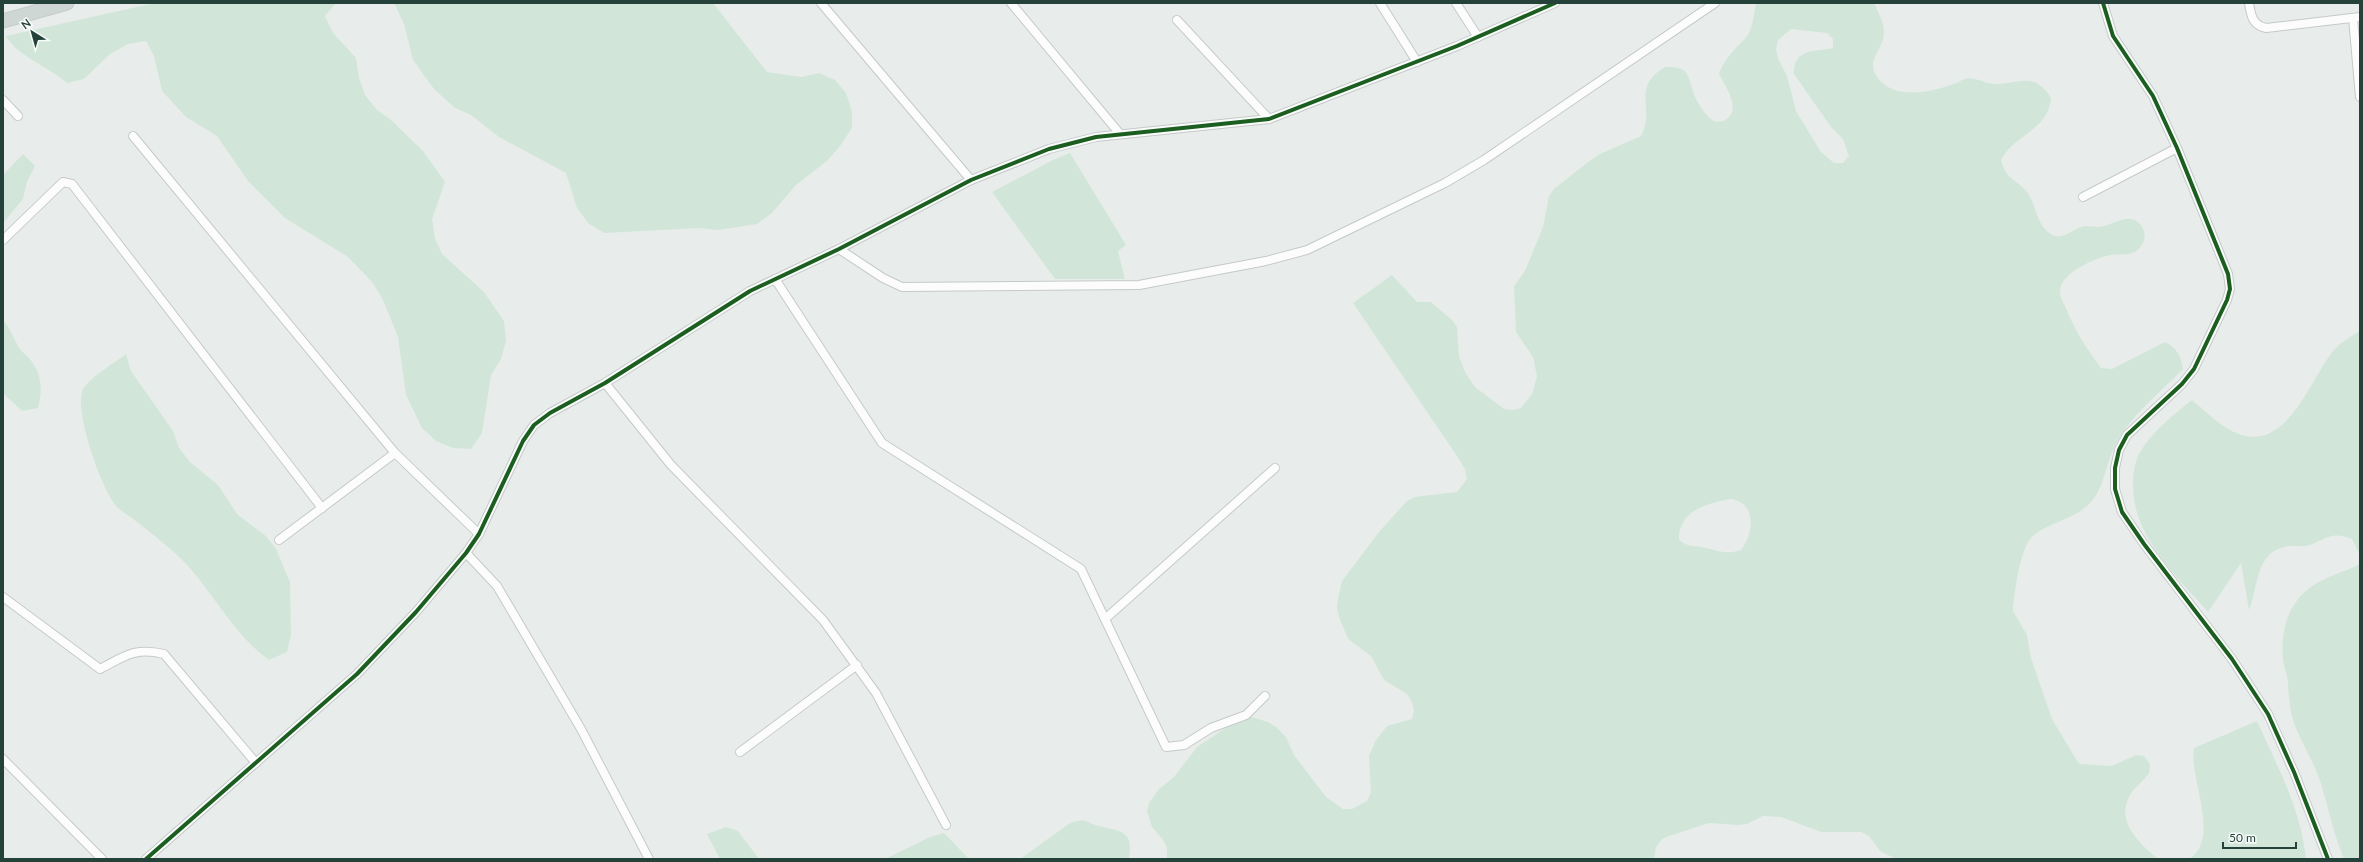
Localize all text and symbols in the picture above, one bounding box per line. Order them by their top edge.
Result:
north arrow [12,12,52,52]
text: N [18,16,33,31]
scale bar [2223,824,2296,850]
text: 50 m [2229,830,2256,845]

